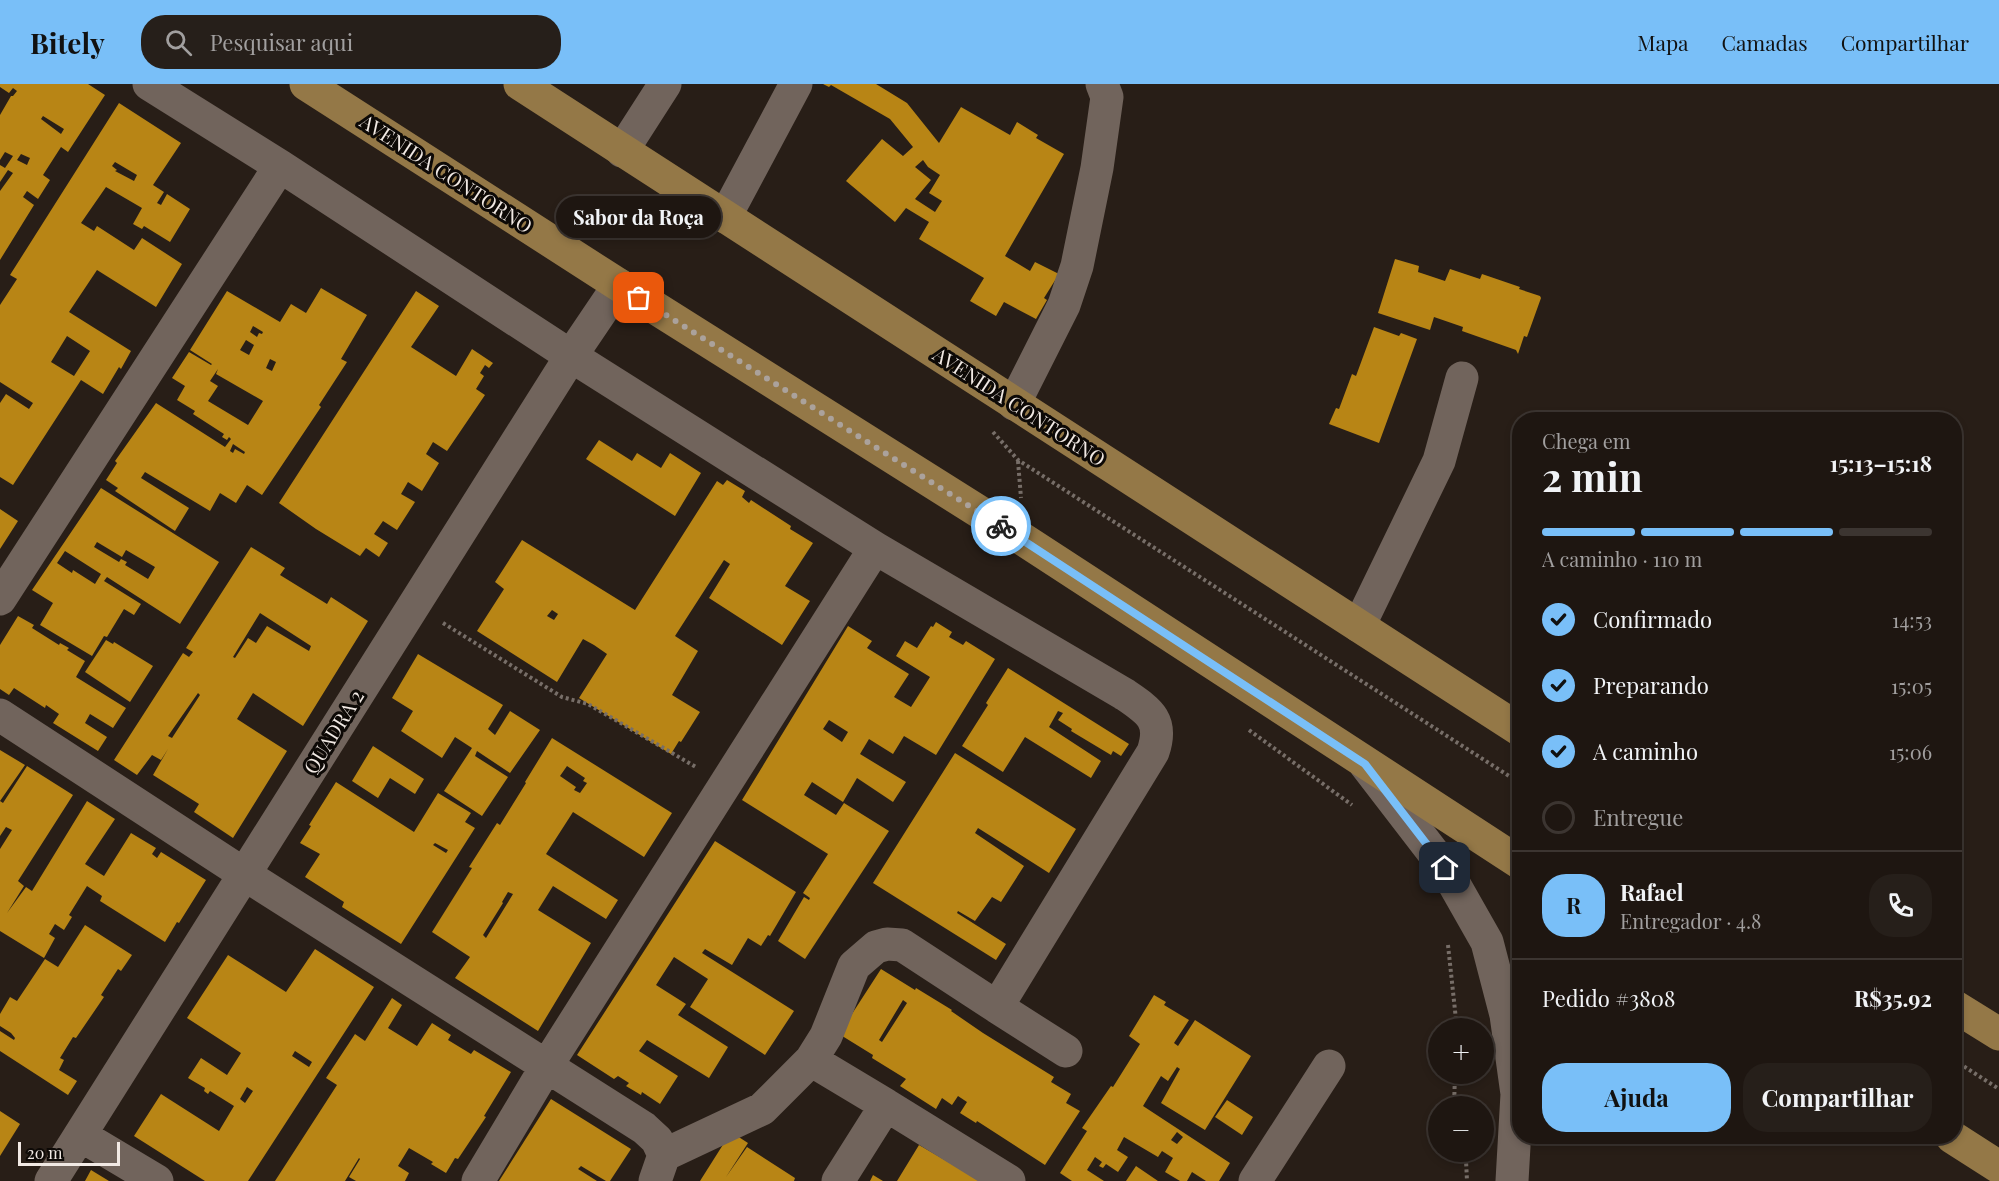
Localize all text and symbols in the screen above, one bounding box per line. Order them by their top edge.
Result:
search box [141,15,561,69]
text: Bitely [30,24,105,61]
icon: search [162,26,195,59]
text: Pesquisar aqui [210,27,353,57]
text: Mapa [1637,28,1689,56]
text: Camadas [1722,28,1808,56]
text: Compartilhar [1841,28,1969,56]
street label: AVENIDA CONTORNO [355,106,538,239]
callout: Sabor da Roça [556,196,722,238]
text: Sabor da Roça [573,203,704,230]
pin [613,272,664,323]
icon: bag [622,281,655,314]
street label: AVENIDA CONTORNO [928,339,1111,472]
text: Chega em [1542,427,1631,454]
text: 15:13–15:18 [1830,448,1932,478]
text: 2 min [1542,450,1643,502]
courier [971,496,1031,556]
icon: bike [985,510,1018,543]
text: A caminho · 110 m [1542,545,1702,572]
icon: check [1542,603,1575,636]
text: Confirmado [1593,604,1712,634]
text: 14:53 [1892,606,1932,633]
icon: check [1542,669,1575,702]
text: Preparando [1593,670,1709,700]
text: 15:05 [1891,672,1932,699]
street label: QUADRA 2 [296,684,369,778]
icon: check [1542,735,1575,768]
text: A caminho [1593,736,1698,766]
text: 15:06 [1889,738,1932,765]
text: Entregue [1593,802,1683,832]
pin [1419,842,1470,893]
icon: home [1428,851,1461,884]
button: phone [1869,874,1932,937]
text: Rafael [1620,877,1684,907]
text: R [1566,890,1581,920]
text: Entregador · 4.8 [1620,907,1761,934]
text: Pedido #3808 [1542,983,1675,1013]
text: R$35.92 [1854,983,1932,1013]
map controls [1428,1018,1494,1162]
button: + [1428,1018,1494,1084]
button: Ajuda [1542,1063,1731,1132]
button: Compartilhar [1743,1063,1932,1132]
button: − [1428,1096,1494,1162]
scale bar [18,1139,120,1166]
text: 20 m [27,1142,62,1163]

